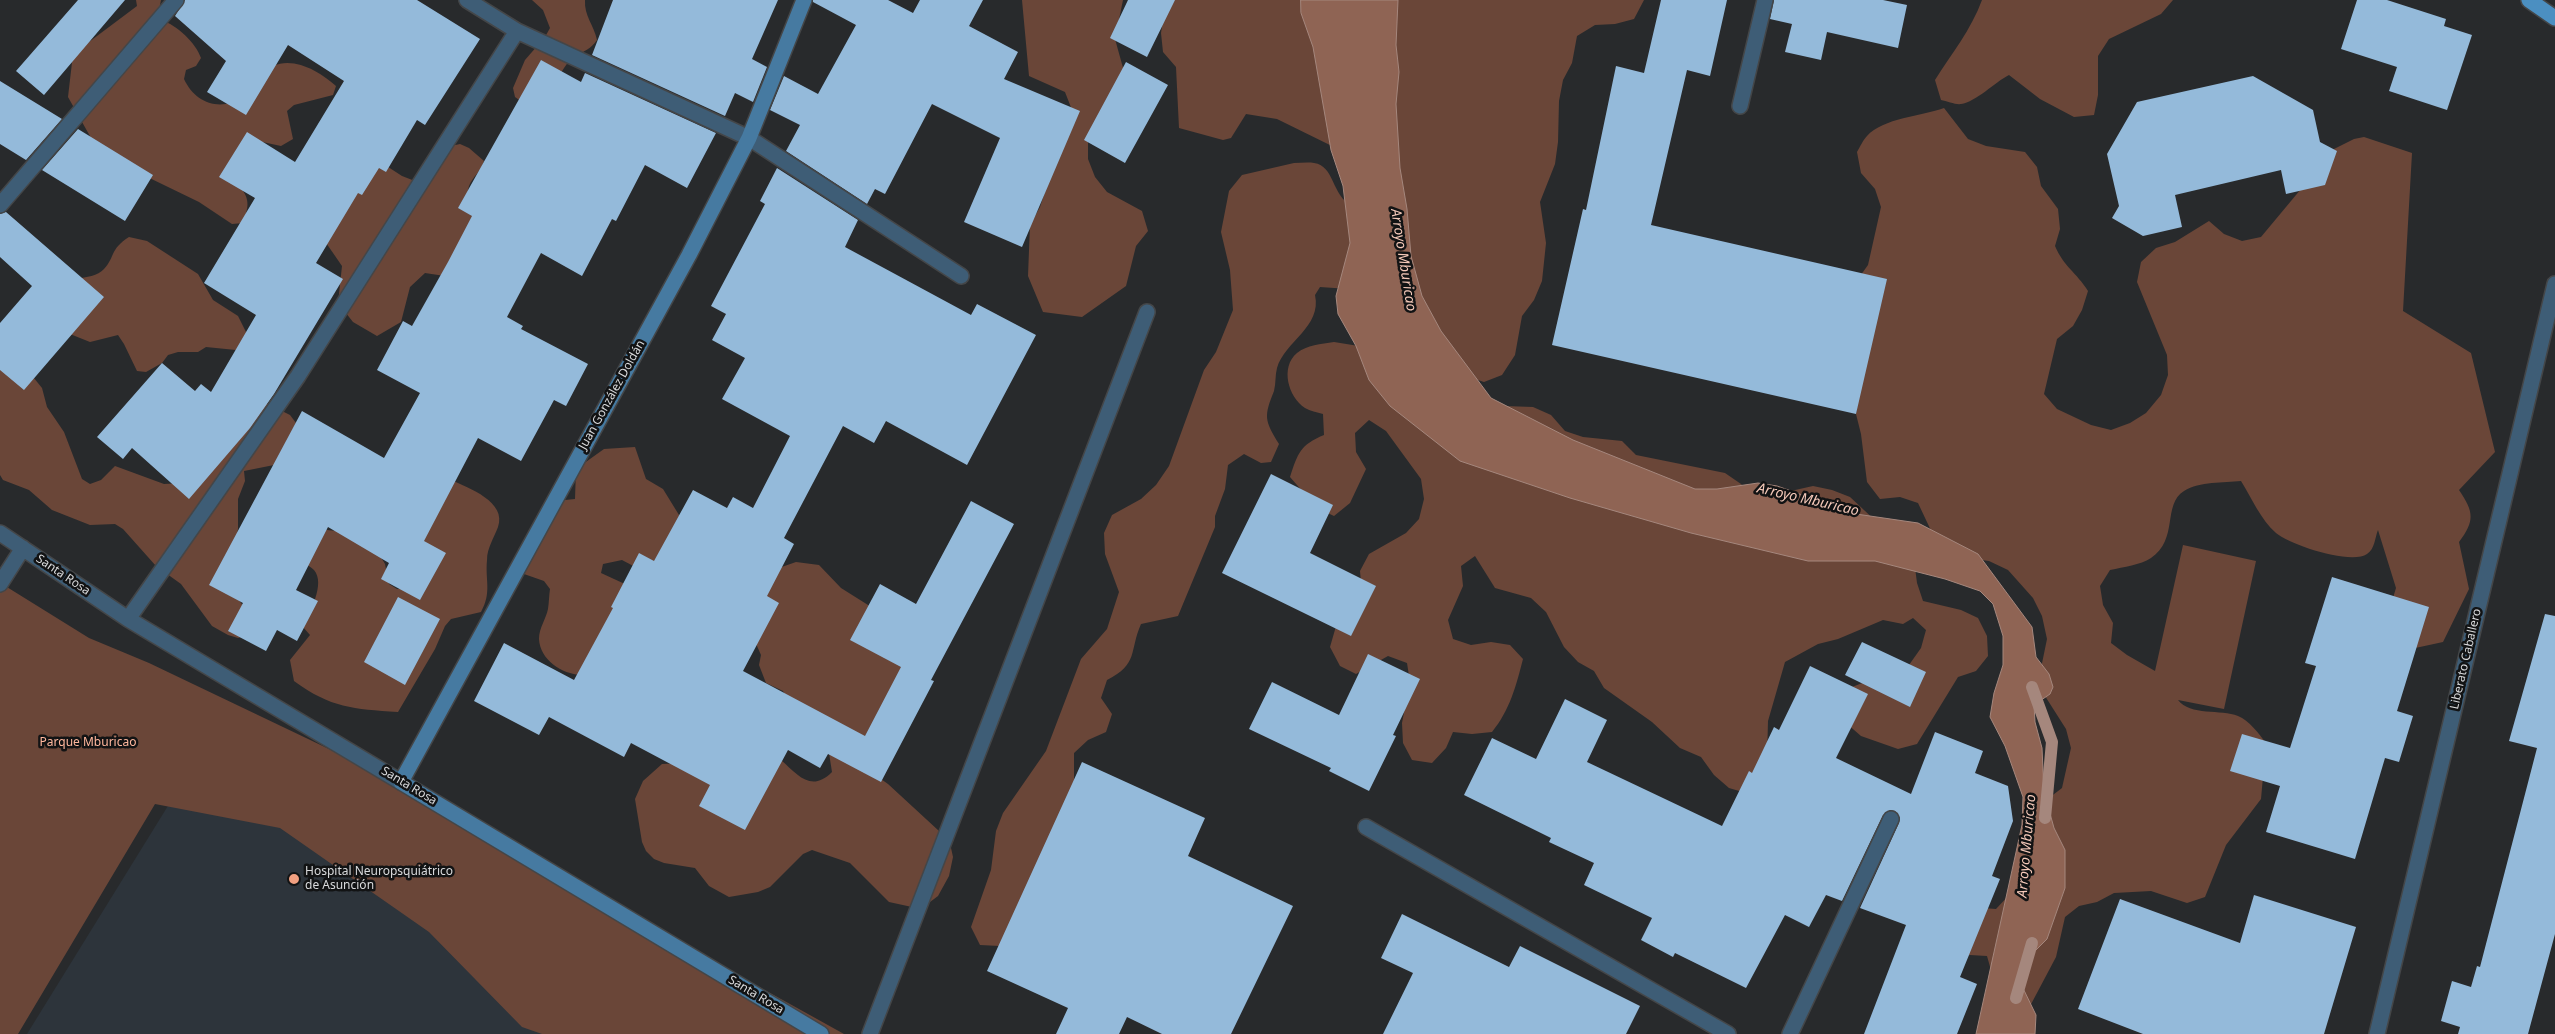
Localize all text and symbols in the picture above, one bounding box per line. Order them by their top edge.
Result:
water label: Arroyo Mburicao [1387,207,1419,313]
street label: Juan González Doldán [576,338,648,452]
water label: Arroyo Mburicao [1756,480,1860,520]
street label: Santa Rosa [33,552,93,598]
street label: Liberato Caballero [2447,607,2485,711]
park label: Parque Mburicao [40,736,136,750]
street label: Santa Rosa [379,764,439,808]
water label: Arroyo Mburicao [2014,794,2040,898]
place label: Hospital Neuropsquiátrico de Asunción [305,865,453,893]
marker: Hospital Neuropsquiátrico de Asunción [287,872,301,886]
street label: Santa Rosa [726,973,786,1017]

